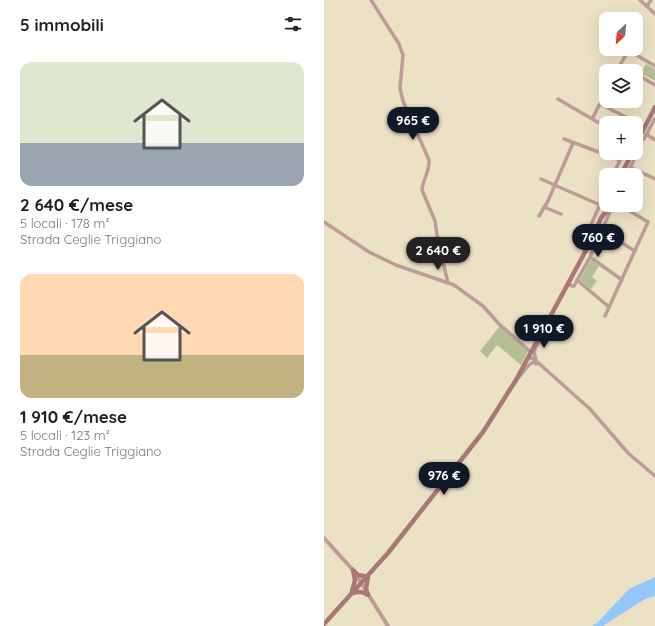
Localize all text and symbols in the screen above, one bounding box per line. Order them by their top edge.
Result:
north arrow [599,12,643,56]
map controls [599,12,643,212]
icon: filters [282,13,304,35]
text: 5 immobili [20,14,104,35]
button: layers [599,64,643,108]
icon: home [126,88,198,160]
pin: 965 € [385,107,441,141]
text: 965 € [396,112,430,128]
button: + [599,116,643,160]
button: − [599,168,643,212]
text: 2 640 €/mese [20,194,133,215]
text: 5 locali · 178 m² [20,215,109,231]
pin: 760 € [570,224,626,258]
text: 760 € [581,229,615,245]
text: Strada Ceglie Triggiano [20,231,161,247]
pin: 2 640 € [401,237,475,271]
text: 2 640 € [415,242,461,258]
icon: home [126,300,198,372]
pin: 1 910 € [507,315,581,349]
text: 1 910 € [524,320,564,336]
text: 1 910 €/mese [20,406,127,427]
text: 5 locali · 123 m² [20,427,110,443]
text: Strada Ceglie Triggiano [20,443,161,459]
pin: 976 € [416,462,472,496]
text: 976 € [428,467,460,483]

